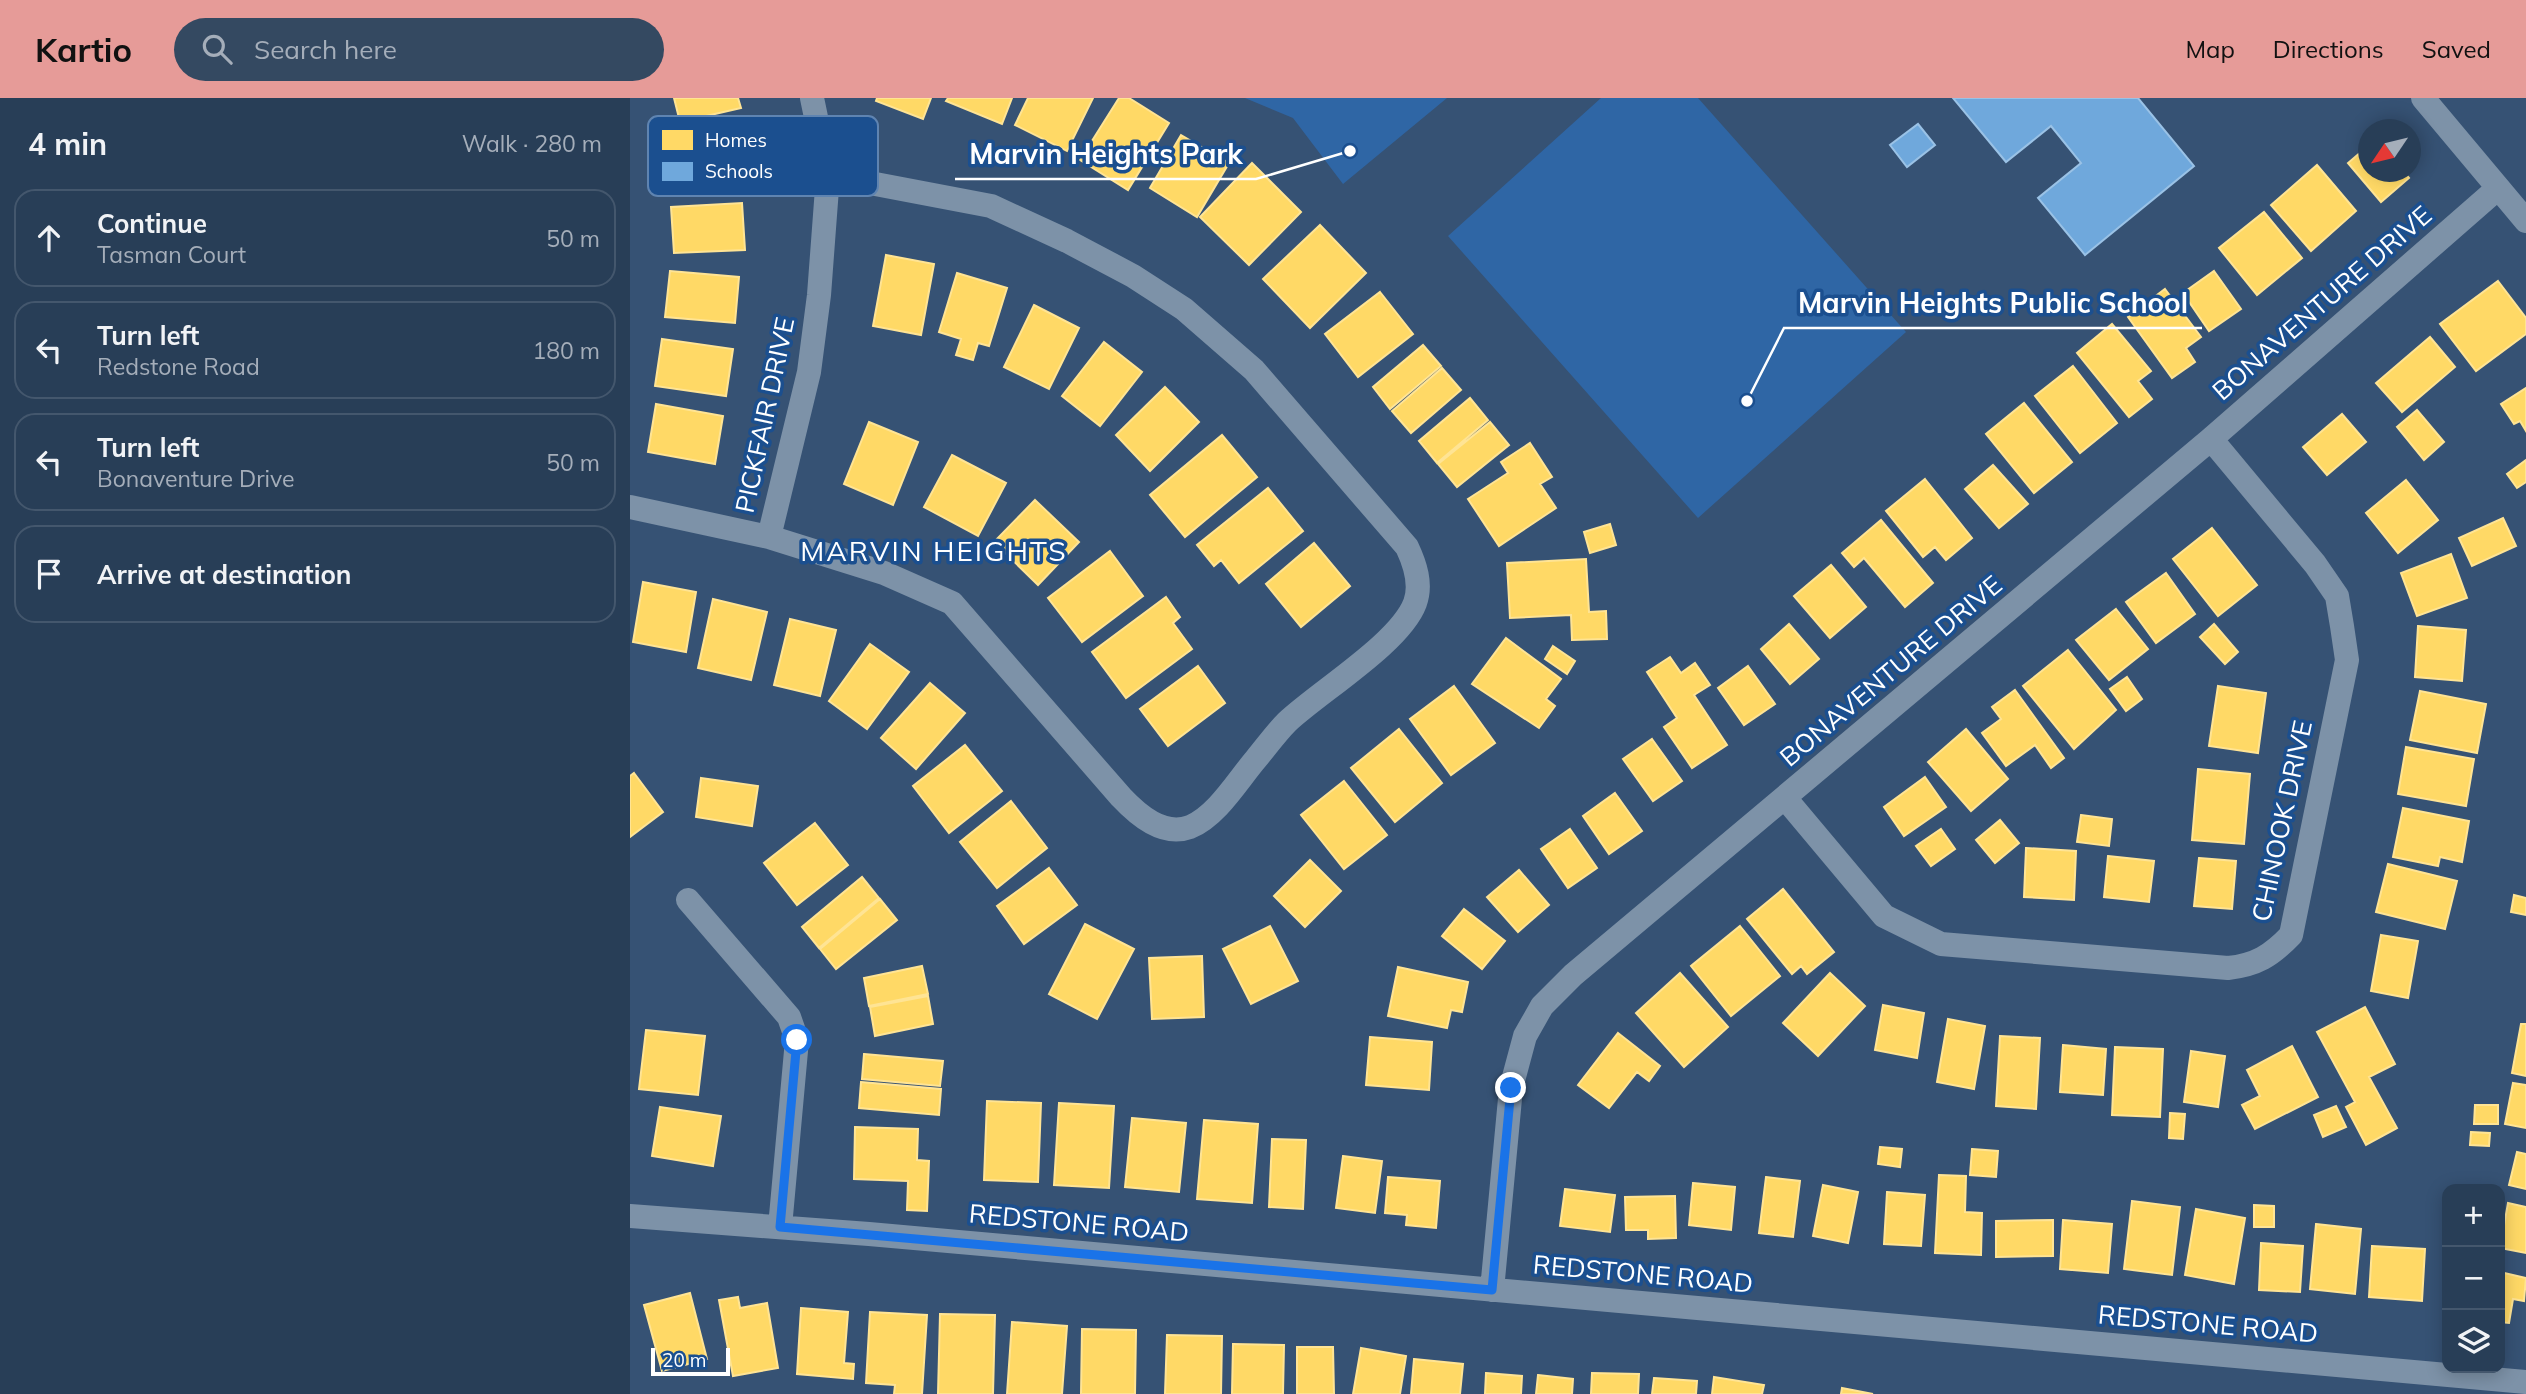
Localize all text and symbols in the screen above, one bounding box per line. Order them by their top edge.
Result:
search box [174,18,664,81]
text: Kartio [35,29,132,70]
icon: search [198,30,236,68]
text: Search here [254,33,397,66]
text: Map [2185,34,2235,64]
text: Directions [2273,34,2384,64]
text: Saved [2422,34,2491,64]
legend [648,116,878,196]
north arrow [2358,119,2421,182]
text: 4 min [28,125,107,163]
text: Homes [705,128,767,152]
text: Walk · 280 m [462,129,602,158]
callout: Marvin Heights Park [955,130,1256,179]
text: Marvin Heights Park [969,136,1243,171]
text: Schools [705,159,773,183]
street label: BONAVENTURE DRIVE [2205,198,2438,407]
text: Continue [97,207,207,240]
icon: ahead [30,219,68,257]
text: 50 m [546,224,600,253]
text: Tasman Court [97,240,246,269]
callout: Marvin Heights Public School [1784,279,2202,328]
text: Marvin Heights Public School [1798,285,2188,320]
street label: PICKFAIR DRIVE [728,314,801,516]
text: Turn left [97,319,199,352]
icon: left [30,331,68,369]
text: 180 m [532,336,600,365]
text: Redstone Road [97,352,260,381]
text: Turn left [97,431,199,464]
icon: left [30,443,68,481]
text: 50 m [546,448,600,477]
text: Bonaventure Drive [97,464,295,493]
district label: MARVIN HEIGHTS [800,533,1068,568]
icon: arrive [30,555,68,593]
text: Arrive at destination [97,558,352,591]
street label: BONAVENTURE DRIVE [1773,568,2009,773]
street label: CHINOOK DRIVE [2244,717,2319,925]
route start [781,1024,812,1055]
route end [1495,1072,1526,1103]
map controls [2442,1184,2505,1373]
button: + [2442,1184,2505,1247]
street label: REDSTONE ROAD [968,1196,1190,1249]
street label: REDSTONE ROAD [1532,1247,1754,1300]
button: − [2442,1247,2505,1310]
street label: REDSTONE ROAD [2097,1297,2319,1350]
button: layers [2442,1310,2505,1373]
scale bar [651,1345,730,1377]
text: 20 m [662,1348,706,1372]

